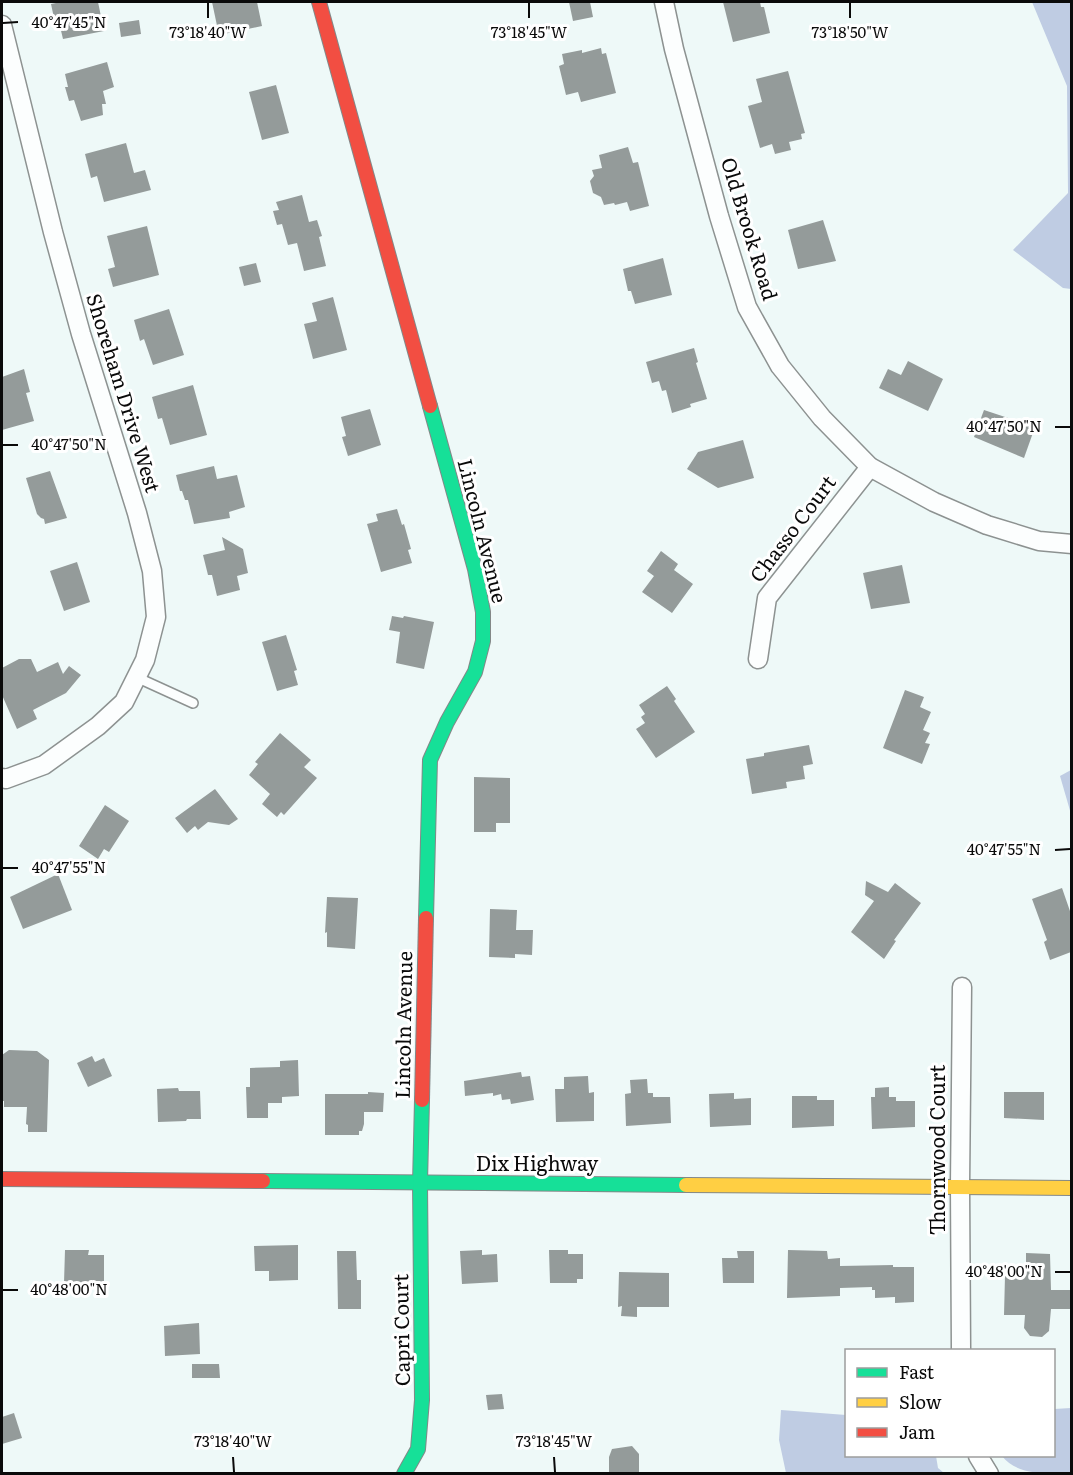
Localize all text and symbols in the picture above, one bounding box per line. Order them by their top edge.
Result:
text: 40°47'45"N [32,10,106,33]
text: 73°18'40"W [169,20,247,43]
text: 73°18'45"W [491,20,568,43]
text: 73°18'50"W [812,20,889,43]
street label: Old Brook Road [715,153,787,304]
street label: Shoreham Drive West [80,289,169,496]
text: 40°47'50"N [966,414,1042,437]
text: 40°47'50"N [31,432,107,455]
street label: Lincoln Avenue [451,455,516,606]
street label: Chasso Court [741,468,842,588]
text: 40°47'55"N [967,837,1041,860]
text: 40°47'55"N [32,855,106,878]
street label: Lincoln Avenue [386,951,418,1099]
street label: Thornwood Court [921,1065,951,1235]
street label: Dix Highway [476,1147,599,1177]
text: 40°48'00"N [965,1259,1043,1282]
street label: Capri Court [384,1274,416,1387]
text: 40°48'00"N [30,1277,108,1300]
legend [845,1349,1055,1457]
text: Fast [899,1358,935,1385]
text: Slow [899,1388,942,1415]
text: Jam [899,1418,935,1445]
text: 73°18'40"W [194,1429,272,1452]
text: 73°18'45"W [516,1429,593,1452]

